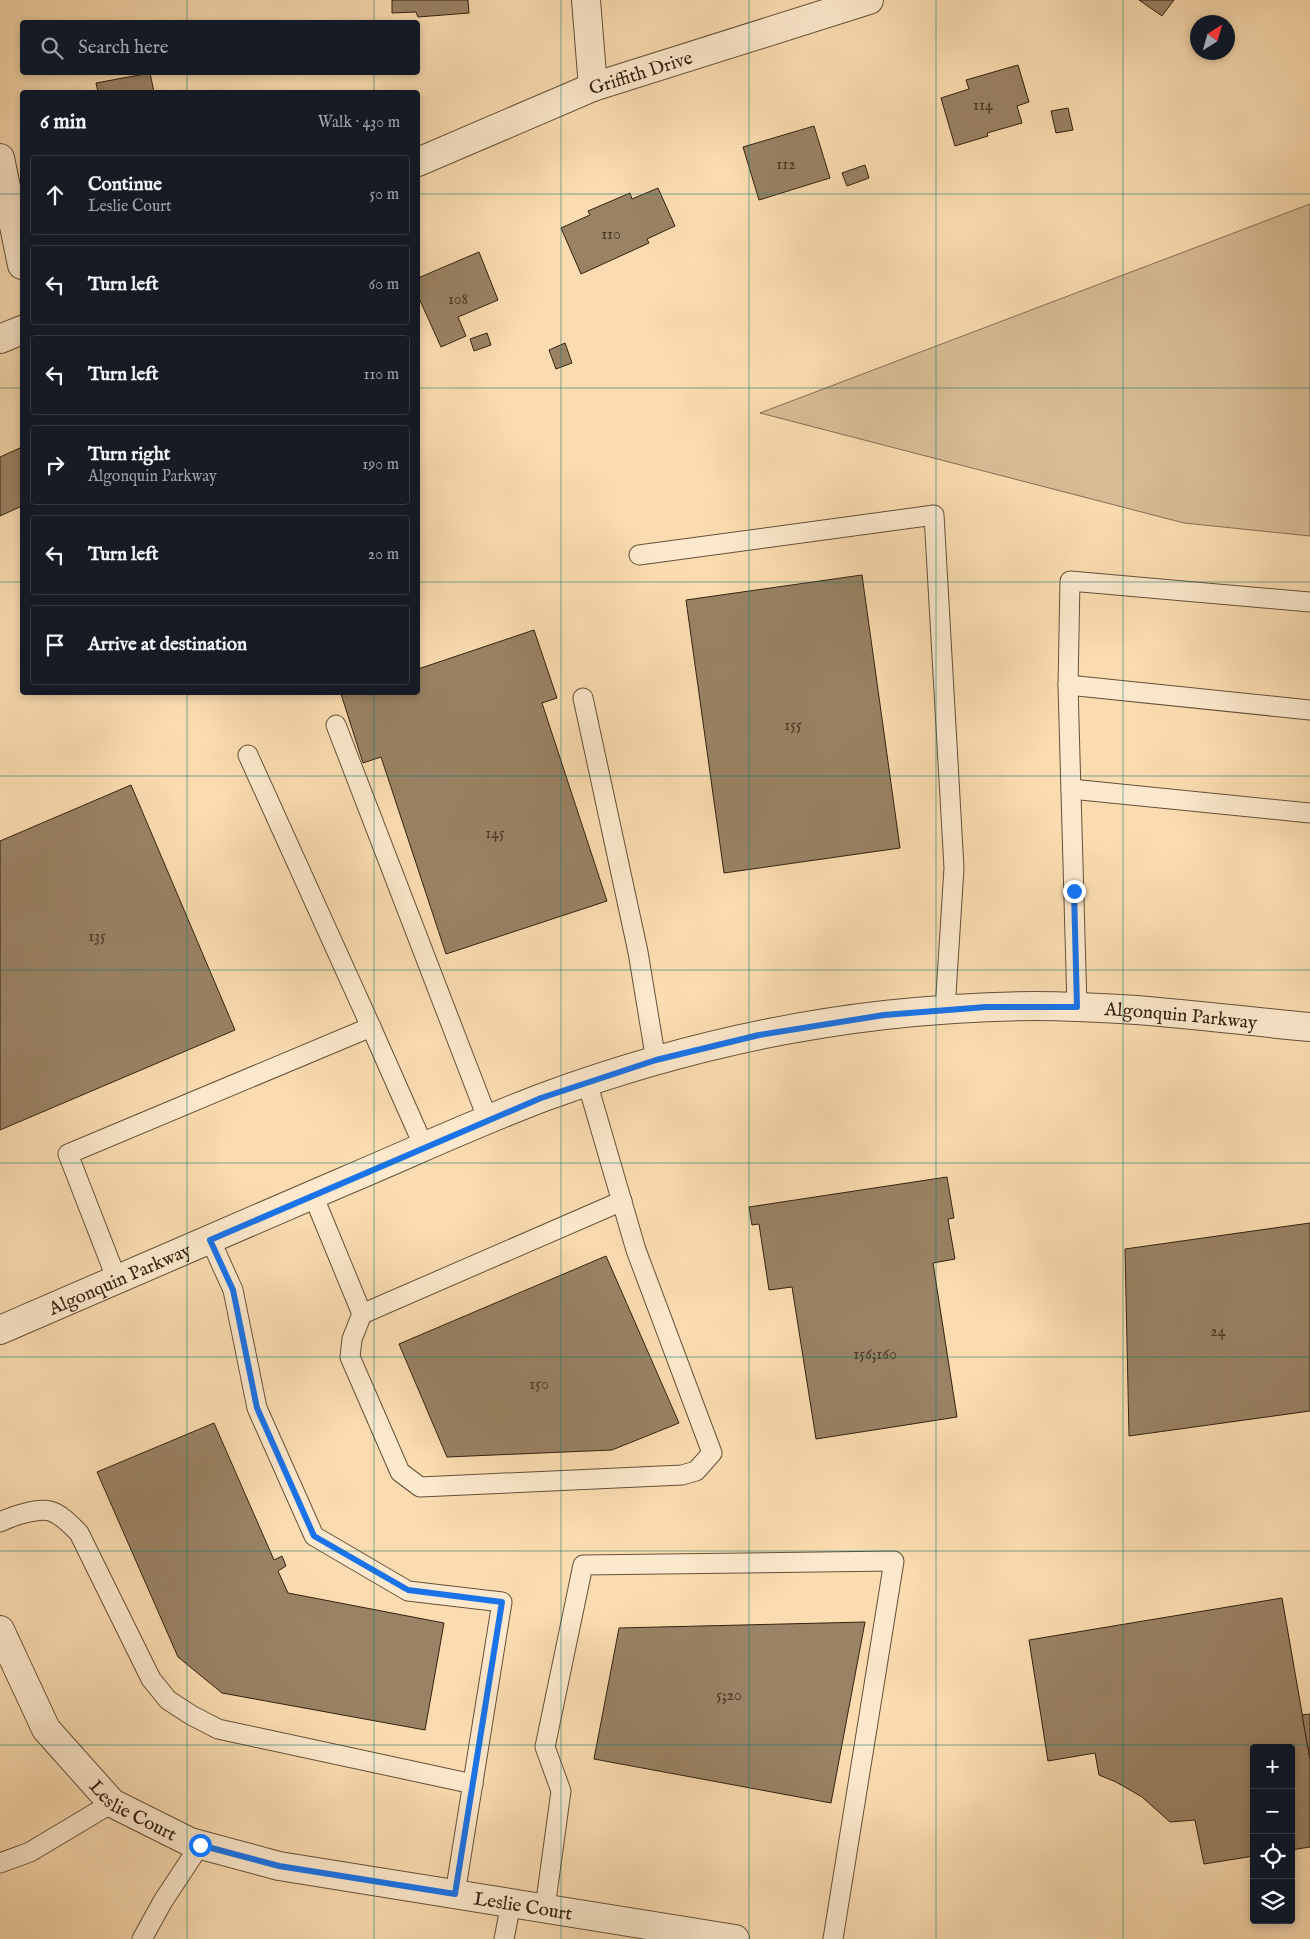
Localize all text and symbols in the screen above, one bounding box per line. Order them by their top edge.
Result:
north arrow [1190,15,1235,60]
search box [20,20,420,75]
icon: search [38,34,66,62]
text: Search here [78,36,169,60]
street label: Griffith Drive [586,46,696,102]
house number: 114 [973,96,993,116]
text: 6 min [40,109,86,136]
text: Walk · 430 m [318,113,400,133]
house number: 112 [776,155,796,175]
text: Continue [88,173,162,197]
icon: ahead [41,181,69,209]
text: 50 m [370,185,399,205]
text: Leslie Court [88,197,172,217]
house number: 110 [601,225,621,245]
icon: left [41,271,69,299]
text: Turn left [88,273,159,297]
text: 60 m [369,275,399,295]
house number: 108 [448,290,468,310]
icon: left [41,361,69,389]
text: Turn left [88,363,159,387]
text: 110 m [363,365,399,385]
text: Turn right [88,443,170,467]
icon: right [41,451,69,479]
text: 190 m [362,455,399,475]
text: Algonquin Parkway [88,467,217,487]
icon: left [41,541,69,569]
text: Turn left [88,543,159,567]
text: 20 m [368,545,399,565]
icon: arrive [41,631,69,659]
text: Arrive at destination [88,633,247,657]
house number: 155 [784,716,802,736]
house number: 145 [485,824,505,844]
route end [1063,880,1086,903]
house number: 135 [88,927,106,947]
street label: Algonquin Parkway [1103,998,1259,1036]
street label: Algonquin Parkway [44,1239,196,1322]
house number: 24 [1210,1322,1226,1342]
house number: 156;160 [853,1345,897,1365]
house number: 150 [529,1375,549,1395]
house number: 5;20 [716,1686,742,1706]
map controls [1250,1744,1295,1924]
button: + [1250,1744,1295,1789]
street label: Leslie Court [83,1775,181,1848]
button: − [1250,1789,1295,1834]
route start [189,1834,212,1857]
button: locate [1250,1834,1295,1879]
button: layers [1250,1879,1295,1924]
street label: Leslie Court [472,1887,574,1927]

